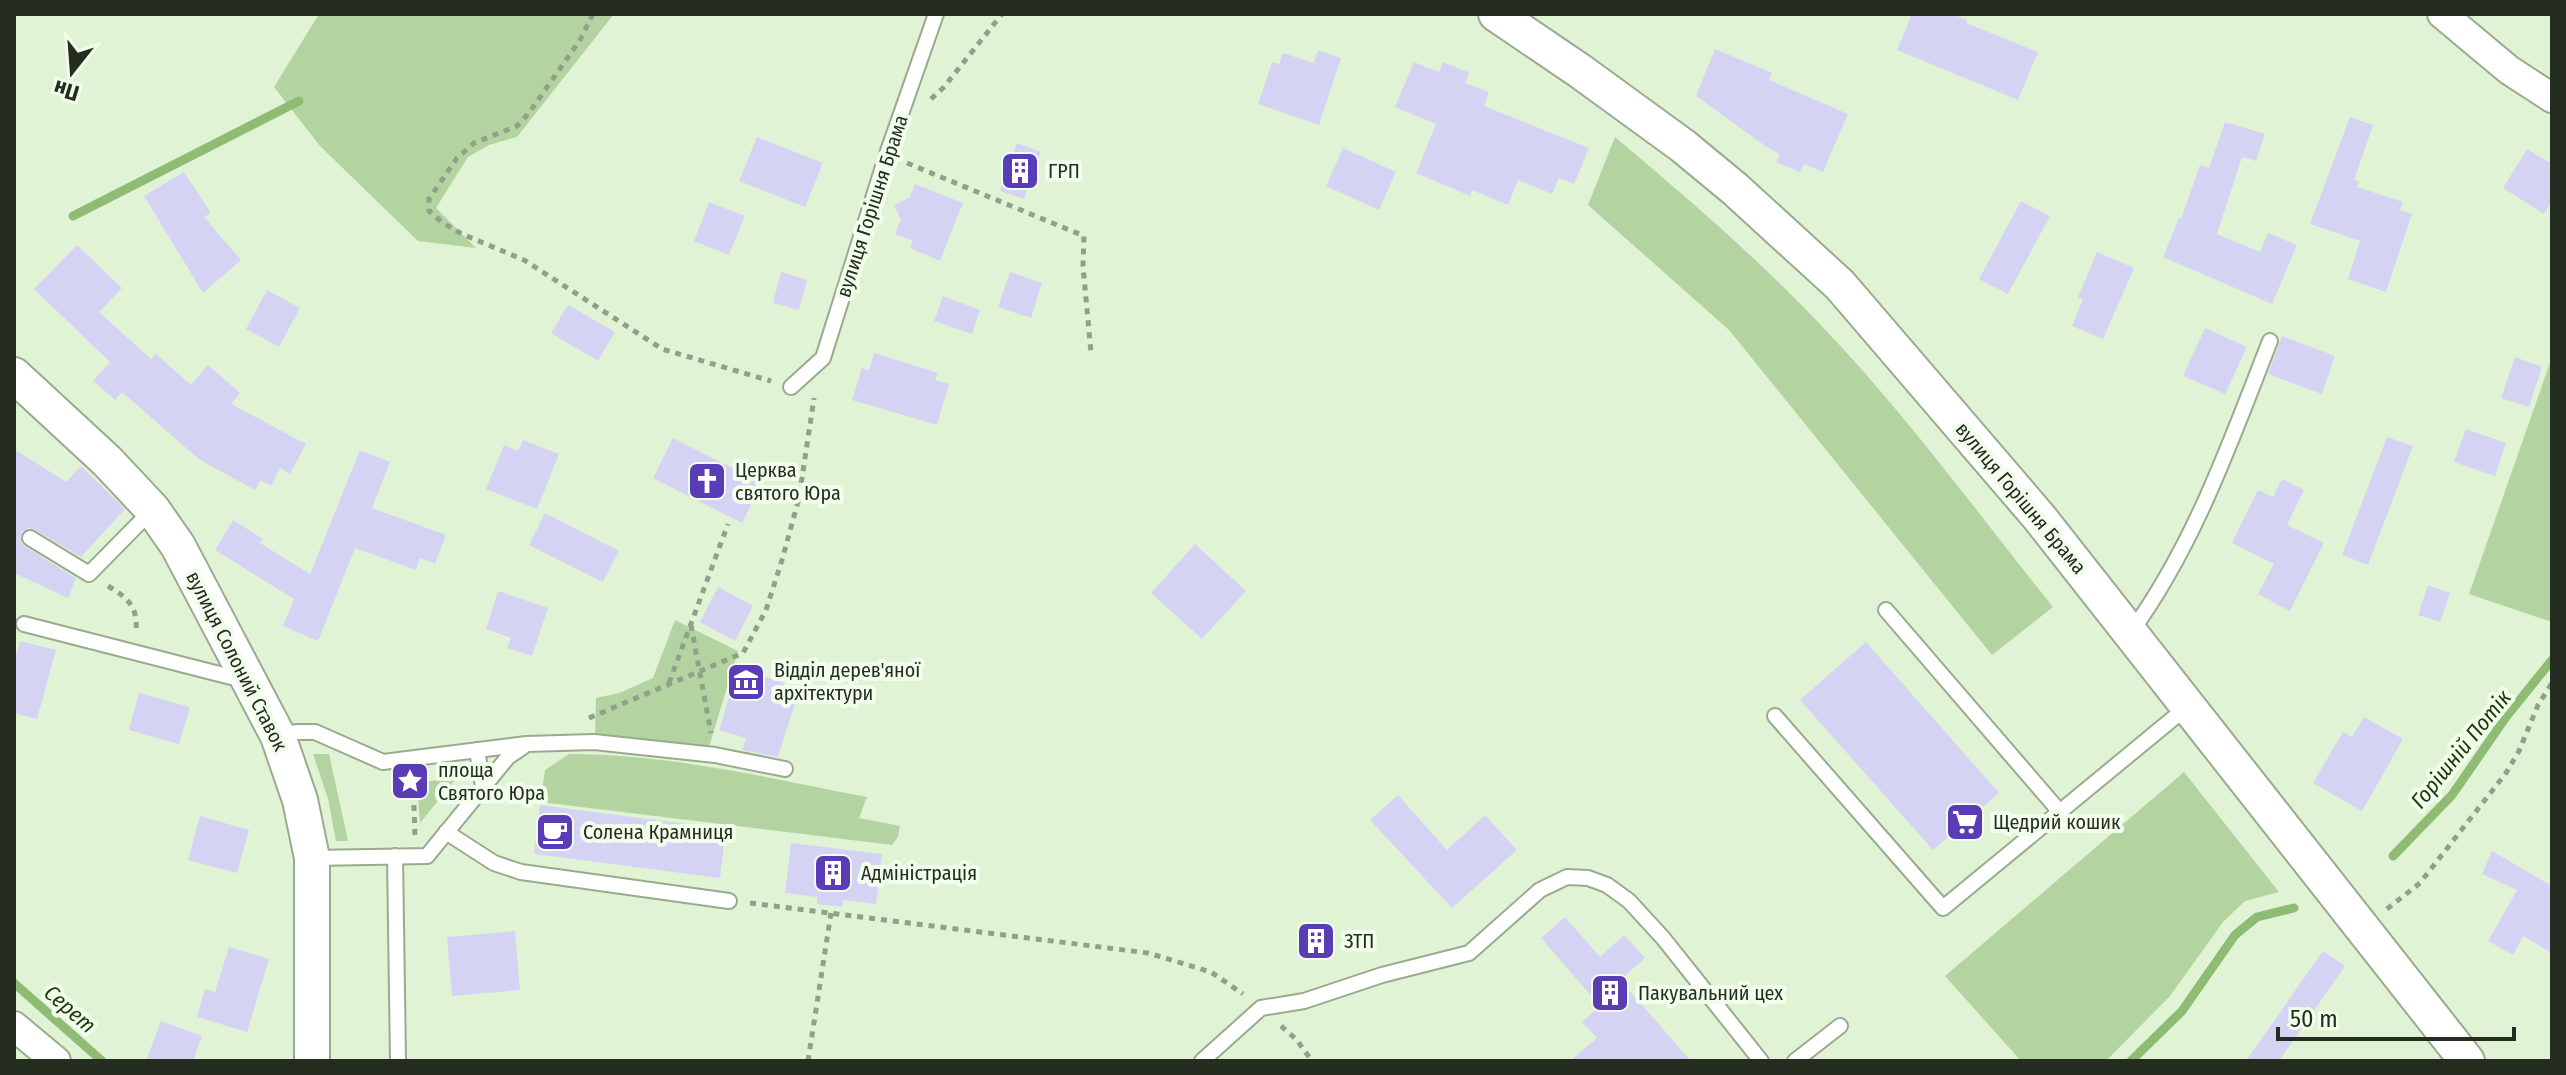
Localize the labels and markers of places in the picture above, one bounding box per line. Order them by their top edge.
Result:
building icon: ГРП [999,150,1041,192]
place label: ГРП [1048,159,1080,183]
place label: Церква святого Юра [735,458,841,505]
church icon: Церква святого Юра [686,460,728,502]
place label: Відділ дерев'яної архітектури [774,658,921,705]
museum icon: Відділ дерев'яної архітектури [725,661,767,703]
place label: площа Святого Юра [438,758,545,805]
place icon: площа Святого Юра [389,760,431,802]
supermarket icon: Щедрий кошик [1944,801,1986,843]
place label: Щедрий кошик [1993,810,2121,834]
cafe icon: Солена Крамниця [534,811,576,853]
place label: Солена Крамниця [583,820,733,844]
building icon: Адміністрація [812,852,854,894]
place label: Адміністрація [861,861,977,885]
building icon: ЗТП [1295,920,1337,962]
place label: ЗТП [1344,929,1374,953]
building icon: Пакувальний цех [1589,972,1631,1014]
place label: Пакувальний цех [1638,981,1783,1005]

